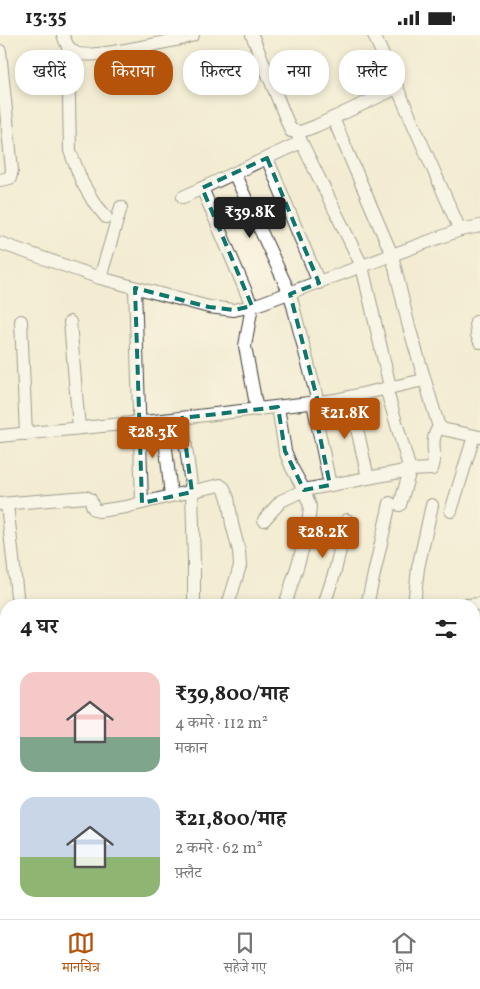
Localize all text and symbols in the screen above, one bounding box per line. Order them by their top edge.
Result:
text: 13:35 [25,5,67,31]
chip: खरीदें [15,50,84,95]
chip: किराया [94,50,173,95]
chip: फ़िल्टर [183,50,259,95]
chip: नया [269,50,329,95]
chip: फ़्लैट [339,50,405,95]
pin: ₹39.8K [209,197,291,239]
text: ₹39.8K [225,202,275,224]
pin: ₹21.8K [304,397,386,440]
text: ₹21.8K [321,403,369,425]
pin: ₹28.3K [112,417,194,459]
text: ₹28.3K [128,422,178,444]
pin: ₹28.2K [282,517,364,559]
text: ₹28.2K [298,522,348,544]
text: 4 घर [20,613,58,642]
icon: filters [432,615,460,643]
text: ₹39,800/माह [175,680,289,709]
icon: home [60,692,120,752]
text: 4 कमरे · 112 m² [175,713,268,735]
text: मकान [175,738,207,760]
text: ₹21,800/माह [175,805,286,834]
icon: home [60,817,120,877]
text: 2 कमरे · 62 m² [175,838,263,860]
text: फ़्लैट [175,863,202,885]
tab: मानचित्र [62,929,100,981]
tab: सहेजे गए [224,929,266,981]
tab: होम [390,929,418,981]

